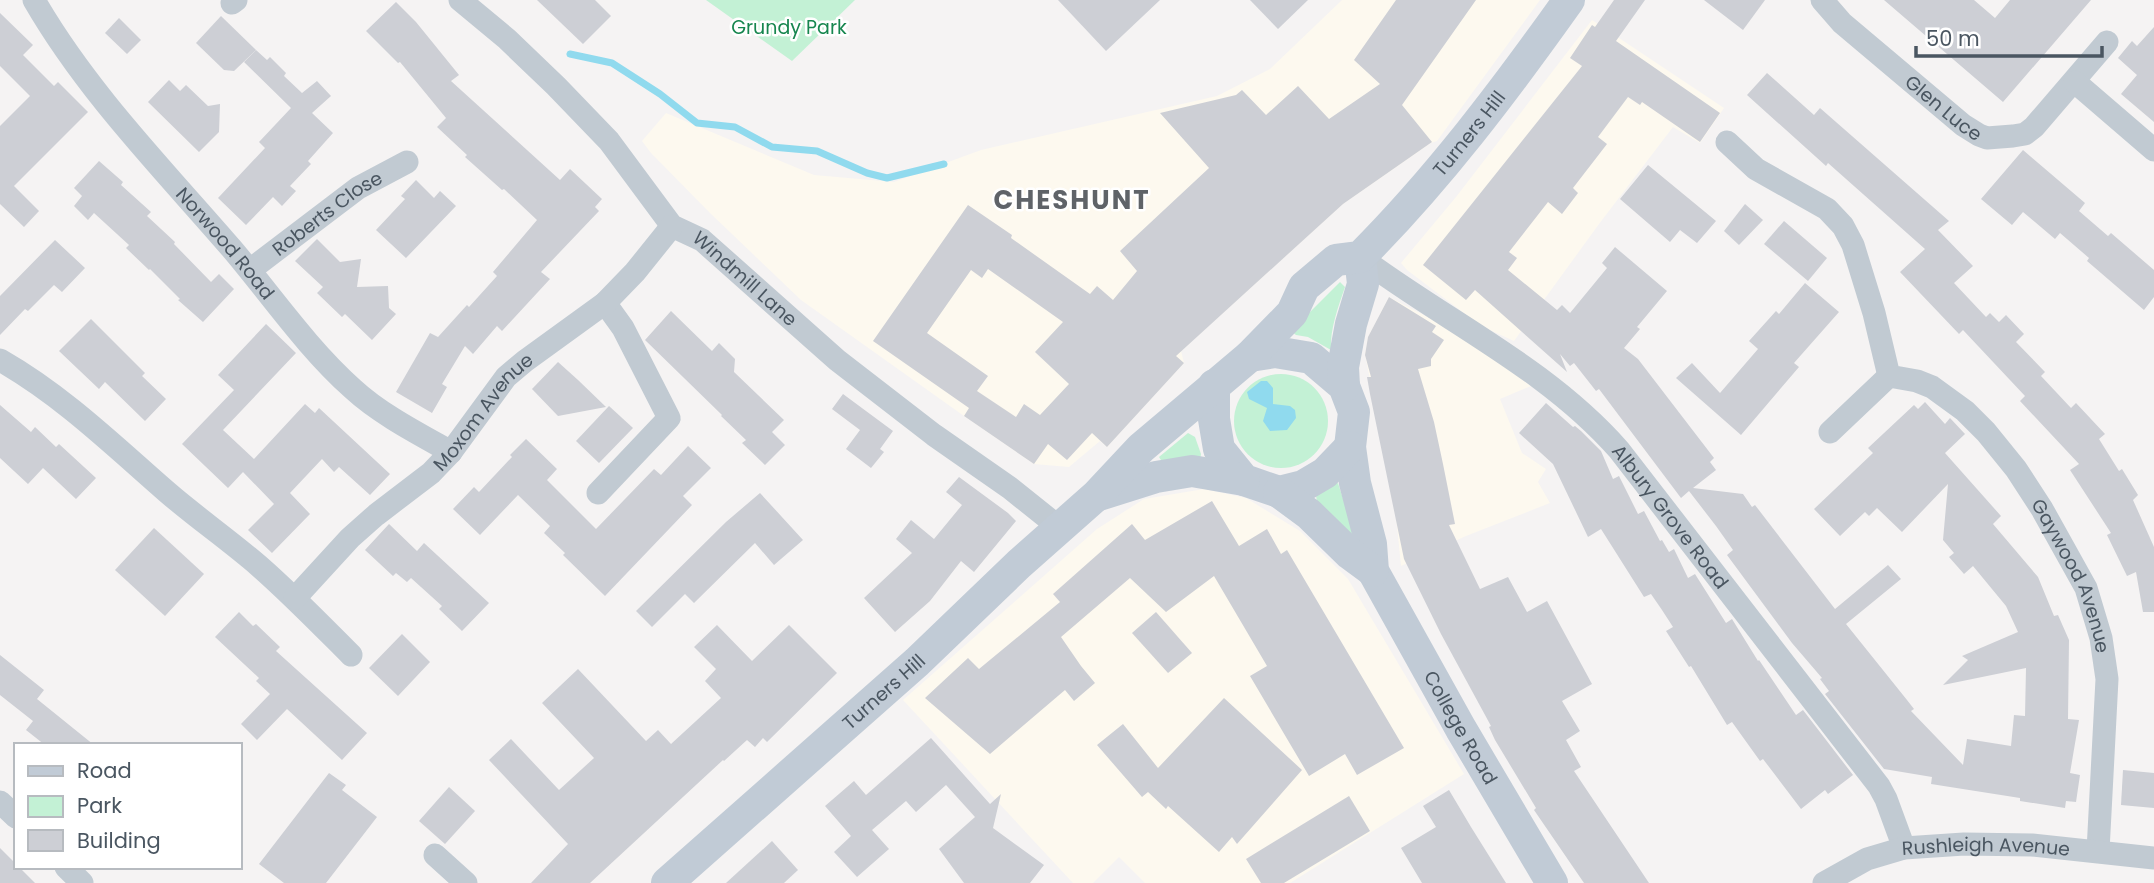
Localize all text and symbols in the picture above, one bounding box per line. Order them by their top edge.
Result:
park label: Grundy Park [731,14,847,41]
scale bar [1916,14,2102,58]
text: 50 m [1926,24,1980,53]
street label: Glen Luce [1899,69,1987,148]
street label: Turners Hill [1427,85,1512,182]
street label: Roberts Close [267,164,387,263]
street label: Norwood Road [170,181,281,305]
district label: CHESHUNT [993,182,1151,218]
street label: Windmill Lane [687,225,803,333]
street label: Moxom Avenue [427,346,539,477]
street label: Albury Grove Road [1605,439,1735,595]
street label: Gaywood Avenue [2025,493,2116,655]
street label: Turners Hill [836,648,932,736]
street label: College Road [1417,666,1504,790]
legend [14,743,242,869]
text: Road [77,756,132,785]
text: Park [77,791,122,820]
text: Building [77,826,161,855]
street label: Rushleigh Avenue [1901,831,2071,863]

